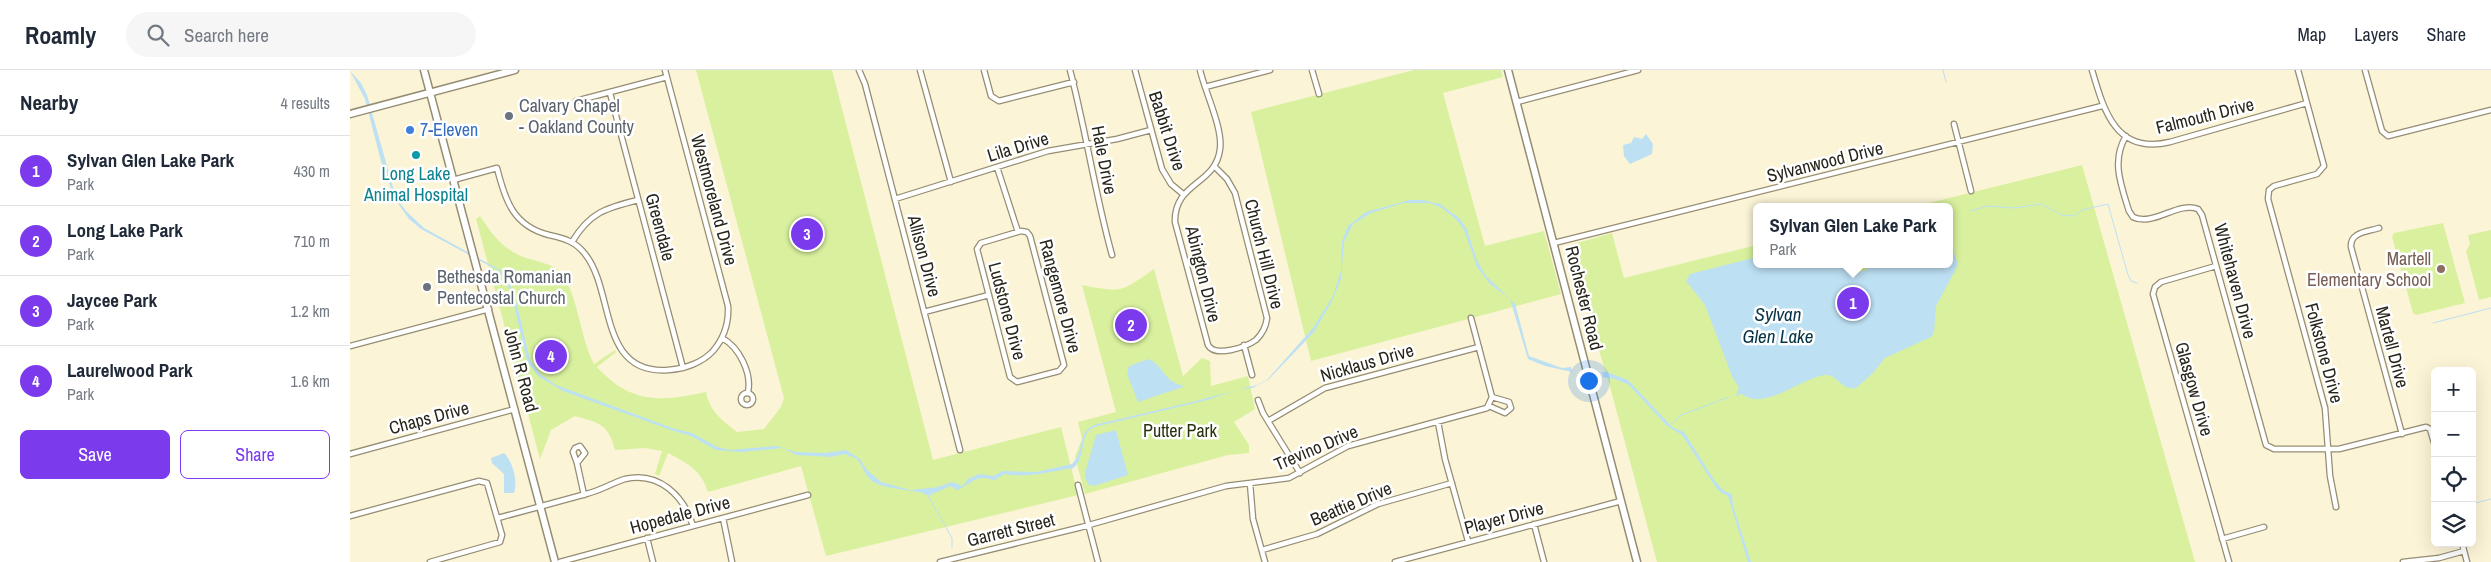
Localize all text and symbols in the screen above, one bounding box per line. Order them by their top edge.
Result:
search box [126,12,476,57]
text: Roamly [25,19,96,51]
icon: search [144,21,172,49]
text: Search here [184,22,269,48]
text: Map [2298,22,2326,47]
text: Layers [2354,22,2399,47]
text: Share [2427,22,2466,47]
text: Nearby [20,88,78,117]
street label: Babbit Drive [1143,88,1192,174]
street label: Falmouth Drive [2153,91,2257,140]
text: 4 results [280,92,330,114]
place label: Calvary Chapel - Oakland County [519,93,634,139]
marker: Calvary Chapel - Oakland County [503,110,515,122]
place label: 7-Eleven [420,117,478,142]
street label: Hale Drive [1086,123,1123,197]
marker: 7-Eleven [404,124,416,136]
street label: Lila Drive [984,125,1052,168]
street label: Westmoreland Drive [685,132,744,268]
street label: Sylvanwood Drive [1764,135,1886,188]
text: Sylvan Glen Lake Park [67,147,234,173]
marker: Long Lake Animal Hospital [410,149,422,161]
text: 1 [32,160,40,182]
text: 430 m [294,160,330,182]
place label: Long Lake Animal Hospital [363,161,468,207]
text: Park [67,173,94,195]
street label: Greendale [639,190,681,263]
street label: Church Hill Drive [1239,196,1290,311]
popup [1753,203,1953,268]
street label: Allison Drive [901,211,947,300]
text: Sylvan Glen Lake Park [1769,212,1937,238]
pin: 3 [791,215,823,253]
text: Long Lake Park [67,217,183,243]
street label: Whitehaven Drive [2208,221,2263,341]
street label: Abington Drive [1179,222,1228,325]
text: 2 [32,230,40,252]
text: 710 m [294,230,330,252]
street label: Rangemore Drive [1033,236,1088,355]
text: Park [1769,238,1796,260]
text: Park [67,243,94,265]
street label: Rochester Road [1559,243,1610,353]
place label: Martell Elementary School [2307,246,2431,292]
street label: Ludstone Drive [982,259,1033,362]
marker: Martell Elementary School [2435,263,2447,275]
place label: Bethesda Romanian Pentecostal Church [437,264,572,310]
marker: Bethesda Romanian Pentecostal Church [421,281,433,293]
pin: 1 [1837,284,1869,322]
text: Jaycee Park [67,287,157,313]
text: 3 [32,300,40,322]
text: 1.2 km [291,300,330,322]
street label: Folkstone Drive [2299,300,2350,406]
water label: Sylvan Glen Lake [1742,301,1814,349]
street label: Martell Drive [2370,303,2415,391]
pin: 2 [1115,306,1147,344]
text: Park [67,313,94,335]
street label: John R Road [498,325,545,415]
pin: 4 [535,337,567,375]
street label: Nicklaus Drive [1317,337,1416,388]
street label: Glasgow Drive [2169,339,2220,439]
text: Laurelwood Park [67,357,193,383]
map controls [2431,367,2476,547]
button: + [2431,367,2476,412]
your location [1576,368,1602,394]
text: 4 [32,370,40,392]
text: 1.6 km [291,370,330,392]
text: Park [67,383,94,405]
street label: Chaps Drive [386,395,472,440]
button: − [2431,412,2476,457]
park label: Putter Park [1143,418,1218,443]
street label: Trevino Drive [1270,419,1362,476]
button: Save [20,430,170,479]
button: Share [180,430,330,479]
button: locate [2431,457,2476,502]
street label: Beattie Drive [1306,475,1395,532]
street label: Hopedale Drive [627,489,733,540]
street label: Player Drive [1461,495,1546,540]
button: layers [2431,502,2476,547]
street label: Garrett Street [964,507,1057,552]

